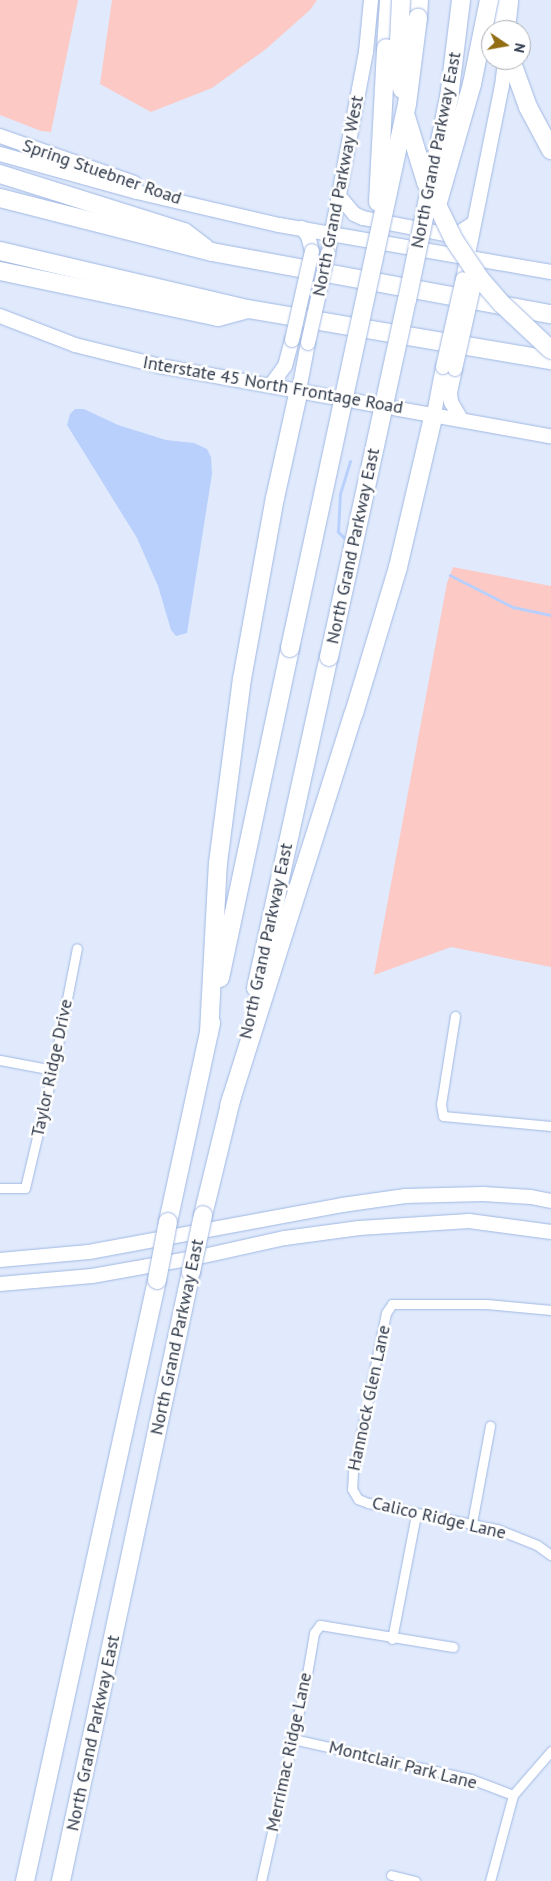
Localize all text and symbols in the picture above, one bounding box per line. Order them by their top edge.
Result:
north arrow [481,20,531,70]
text: N [510,42,529,54]
street label: North Grand Parkway East [406,50,466,250]
street label: North Grand Parkway West [308,93,368,299]
street label: Spring Stuebner Road [20,135,184,209]
street label: Interstate 45 North Frontage Road [141,351,405,419]
street label: North Grand Parkway East [322,446,384,646]
street label: North Grand Parkway East [235,841,297,1041]
street label: Taylor Ridge Drive [27,997,77,1139]
street label: North Grand Parkway East [146,1237,208,1437]
street label: Hannock Glen Lane [343,1323,395,1473]
street label: Calico Ridge Lane [370,1492,508,1544]
street label: North Grand Parkway East [62,1633,124,1833]
street label: Merrimac Ridge Lane [262,1670,316,1834]
street label: Montclair Park Lane [326,1736,480,1794]

